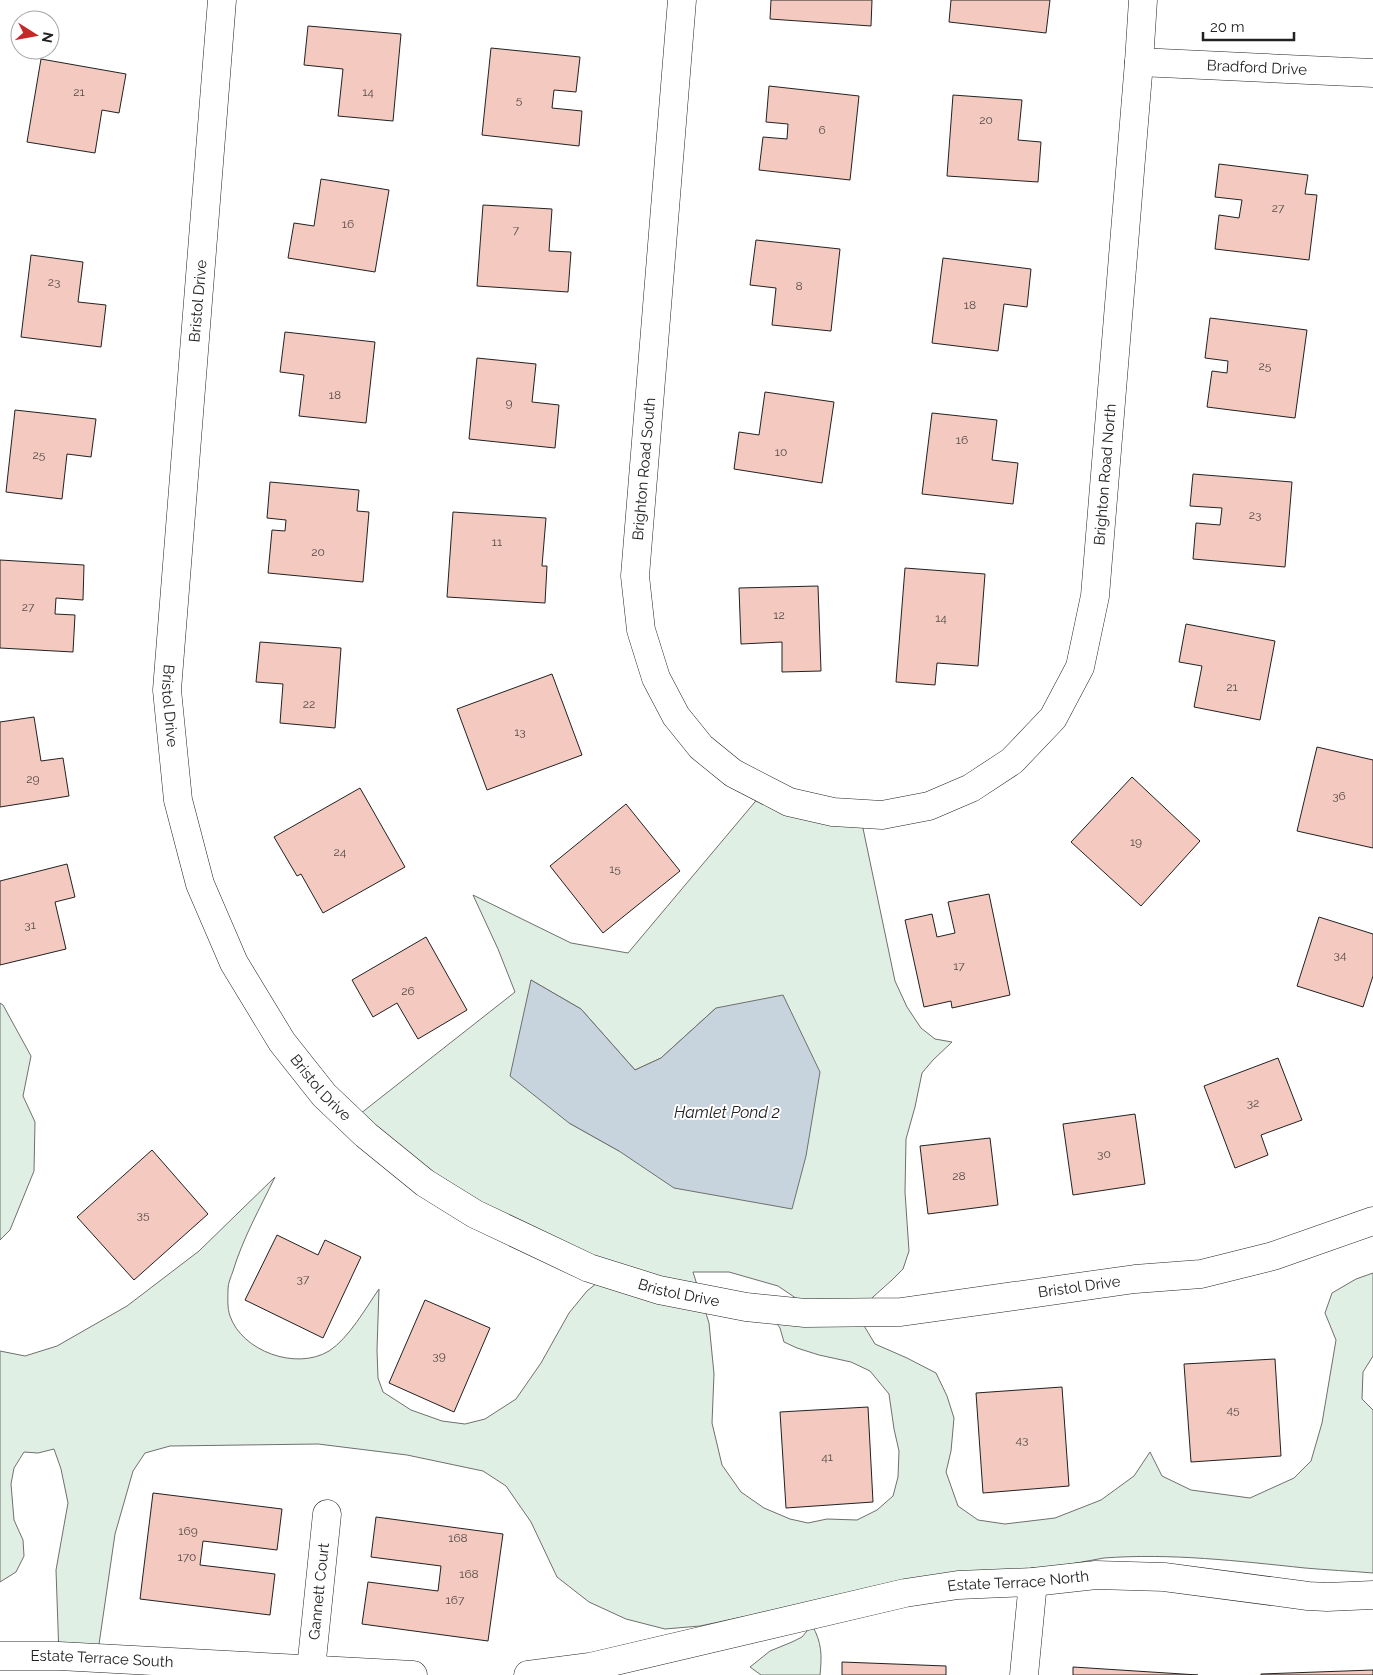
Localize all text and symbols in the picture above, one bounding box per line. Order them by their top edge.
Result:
north arrow [10,10,60,60]
scale bar [1203,10,1294,42]
text: 20 m [1210,18,1245,36]
text: N [39,31,57,44]
street label: Bradford Drive [1206,56,1308,79]
house number: 21 [73,85,85,99]
house number: 14 [362,85,374,99]
house number: 5 [516,93,523,107]
house number: 20 [979,113,993,127]
house number: 6 [818,123,826,137]
house number: 27 [1272,201,1285,215]
house number: 16 [342,217,354,231]
house number: 7 [513,223,520,237]
street label: Bristol Drive [185,259,211,343]
house number: 23 [48,275,60,289]
house number: 8 [795,279,803,293]
house number: 18 [964,298,976,312]
house number: 25 [1259,359,1272,373]
house number: 18 [329,388,341,402]
house number: 9 [505,396,513,410]
street label: Brighton Road South [629,397,659,541]
street label: Brighton Road North [1090,403,1120,546]
house number: 16 [956,433,968,447]
house number: 10 [775,445,787,459]
house number: 25 [33,448,46,462]
house number: 23 [1249,508,1261,522]
house number: 11 [492,535,502,549]
house number: 20 [311,545,325,559]
house number: 27 [22,600,35,614]
house number: 12 [773,608,785,622]
house number: 14 [935,611,947,625]
street label: Bristol Drive [158,664,182,748]
house number: 21 [1226,680,1238,694]
house number: 22 [303,697,315,711]
house number: 13 [514,725,526,739]
house number: 29 [26,772,40,786]
house number: 36 [1332,789,1346,803]
house number: 19 [1130,835,1142,849]
house number: 24 [334,845,347,859]
house number: 15 [609,862,621,876]
house number: 31 [24,918,36,932]
house number: 34 [1334,948,1347,962]
house number: 17 [953,959,965,973]
house number: 26 [401,984,415,998]
street label: Bristol Drive [286,1051,355,1125]
house number: 32 [1247,1096,1259,1110]
water label: Hamlet Pond 2 [674,1103,780,1122]
house number: 30 [1097,1147,1111,1161]
house number: 28 [952,1169,966,1183]
house number: 35 [137,1208,150,1222]
house number: 37 [297,1272,310,1286]
street label: Bristol Drive [1037,1272,1122,1302]
street label: Bristol Drive [636,1275,721,1311]
house number: 39 [432,1349,446,1363]
house number: 45 [1226,1403,1240,1417]
house number: 43 [1016,1433,1028,1447]
house number: 41 [821,1450,833,1464]
house number: 169 [178,1524,198,1538]
house number: 168 [448,1531,468,1545]
street label: Gannett Court [305,1542,333,1641]
house number: 170 [178,1550,196,1564]
house number: 168 [459,1567,479,1581]
street label: Estate Terrace North [946,1567,1090,1595]
house number: 167 [446,1593,465,1607]
street label: Estate Terrace South [30,1647,174,1671]

